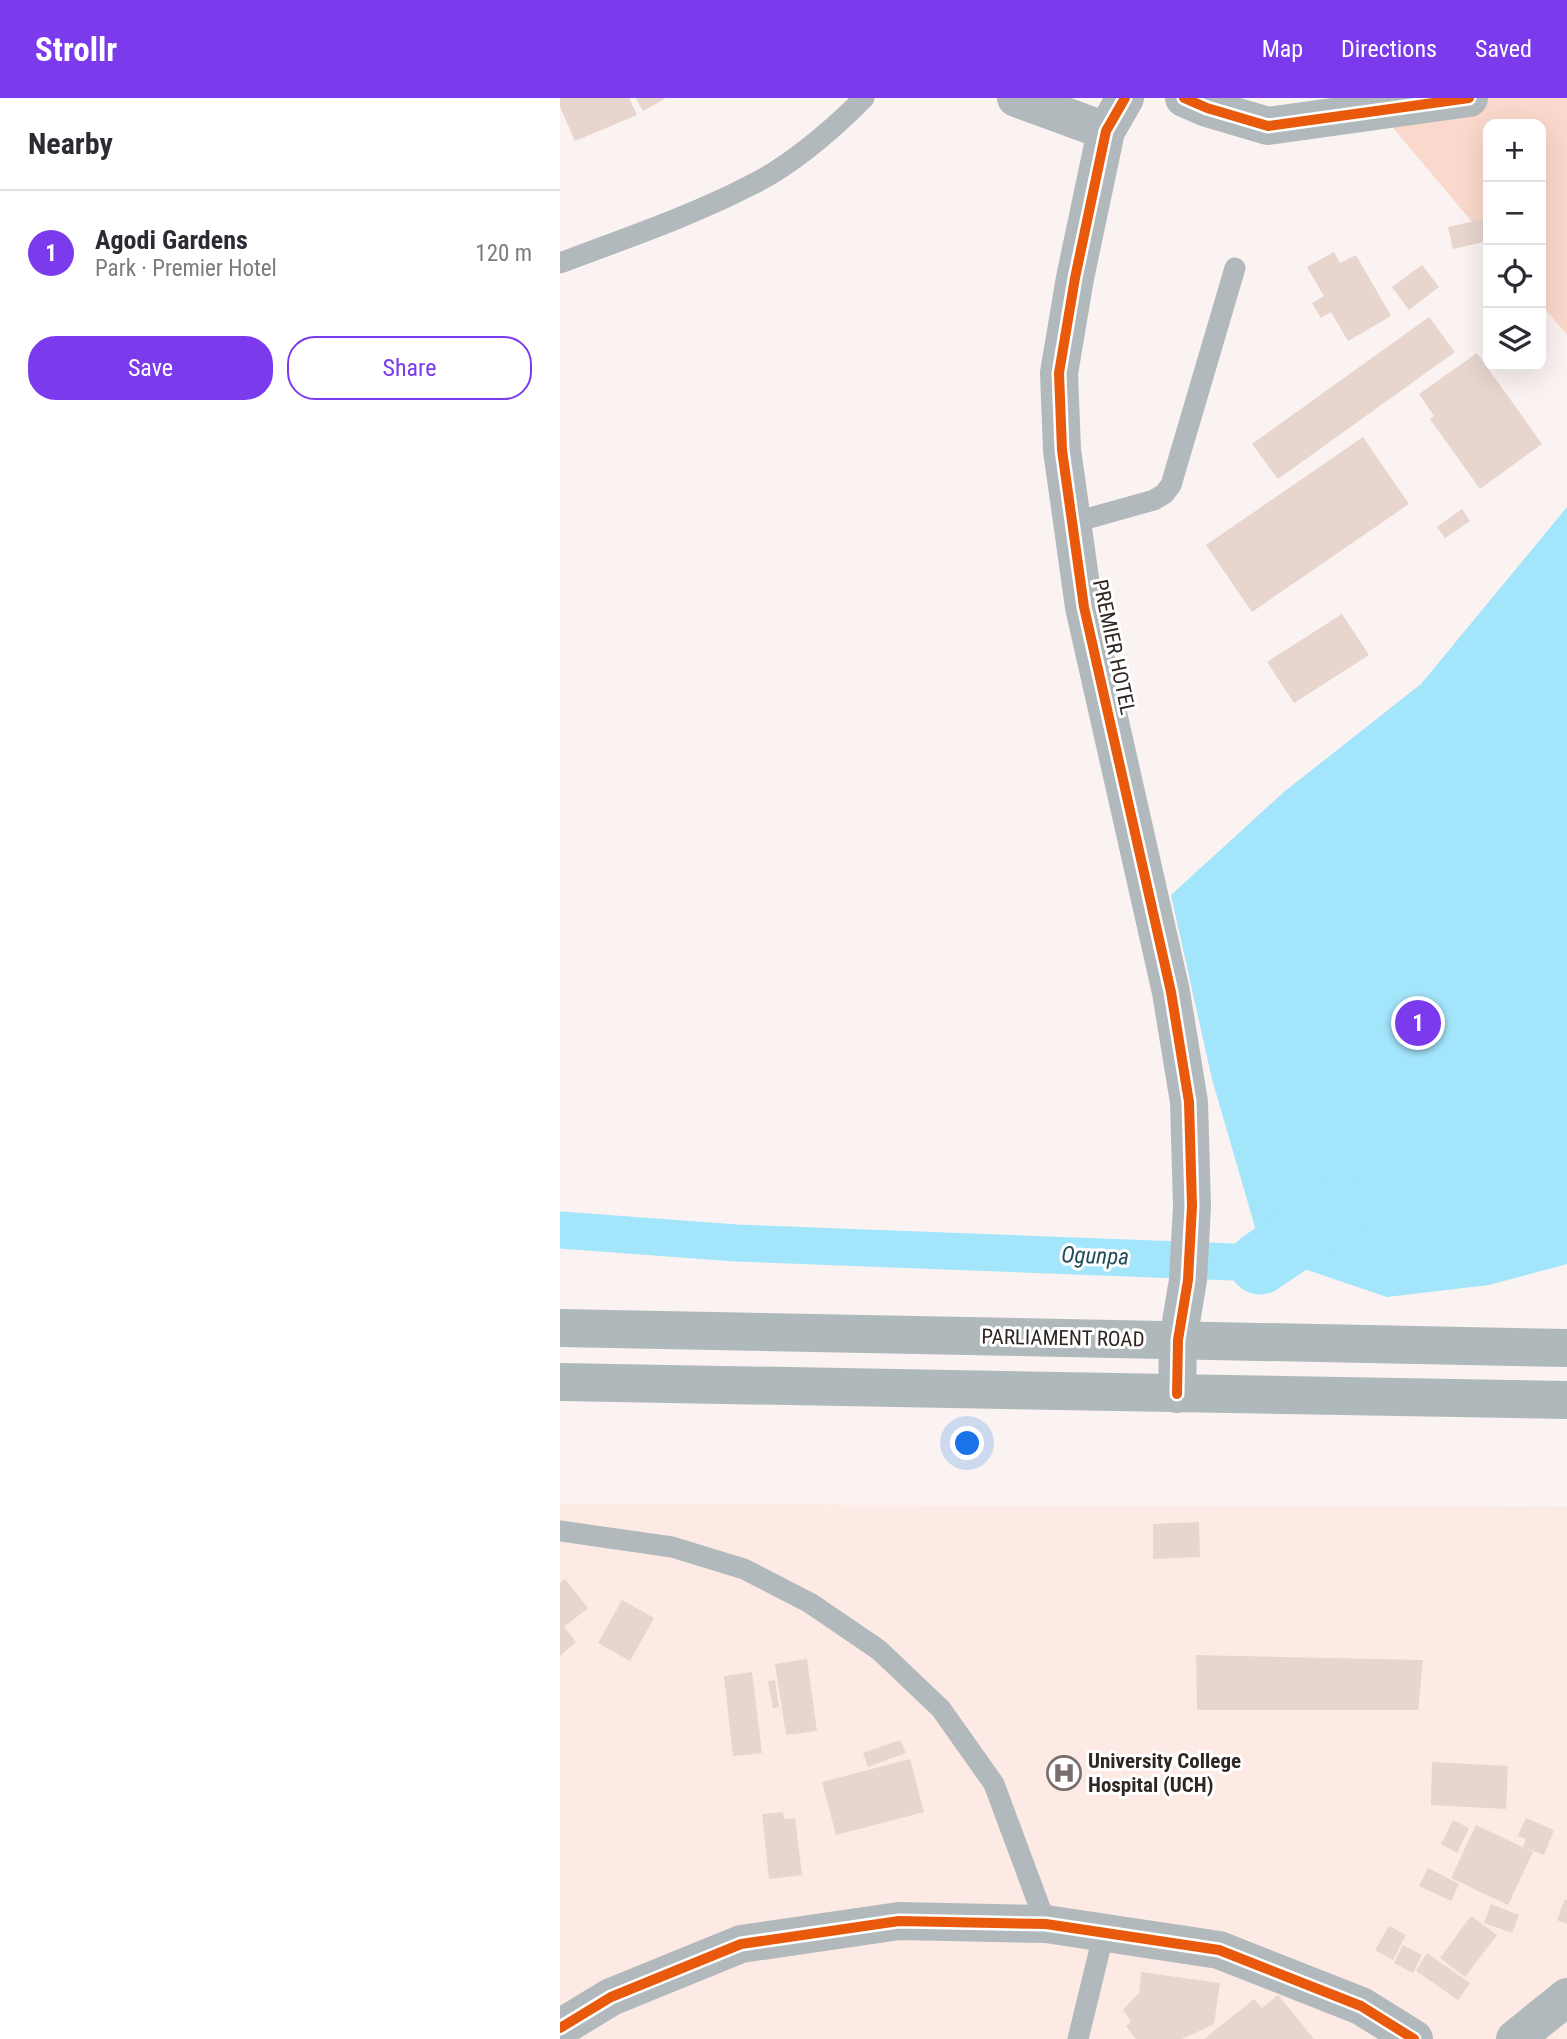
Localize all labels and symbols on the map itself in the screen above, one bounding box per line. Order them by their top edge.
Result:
street label: PREMIER HOTEL [1088,577,1140,717]
pin: 1 [1395,997,1441,1049]
water label: Ogunpa [1061,1241,1129,1271]
street label: PARLIAMENT ROAD [981,1325,1145,1351]
your location [950,1426,984,1460]
place label: University College Hospital (UCH) [1088,1749,1241,1797]
hospital icon: University College Hospital (UCH) [1045,1754,1083,1792]

